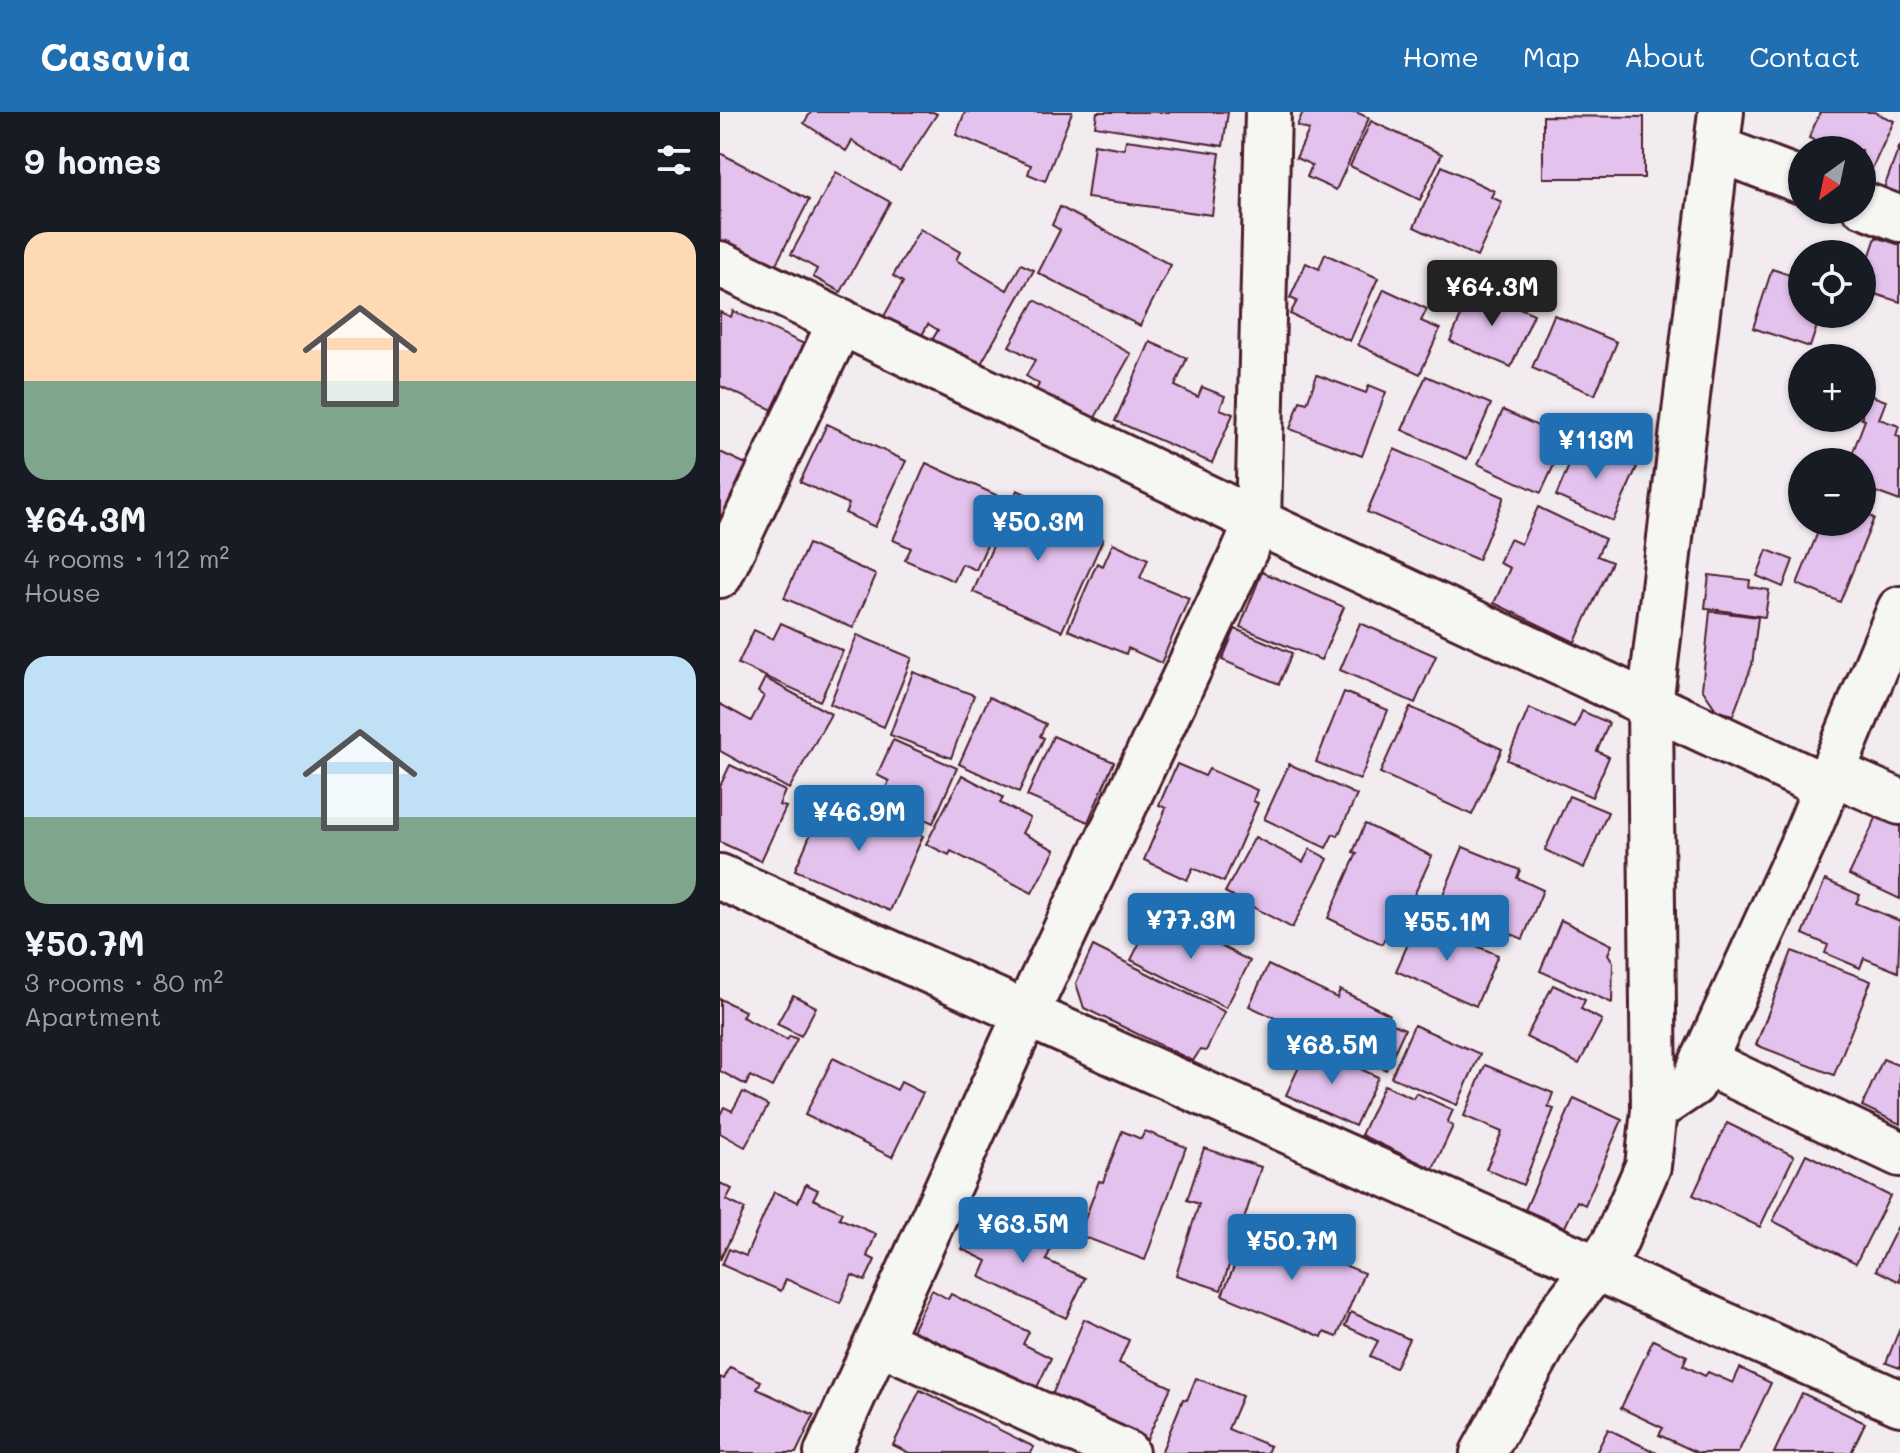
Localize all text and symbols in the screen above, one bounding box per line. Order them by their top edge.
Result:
text: Casavia [40,31,191,81]
text: Home [1403,38,1479,74]
text: Map [1523,38,1580,74]
text: About [1624,38,1705,74]
text: Contact [1749,38,1860,74]
north arrow [1788,136,1876,224]
map controls [1788,136,1876,536]
text: 9 homes [24,138,161,183]
icon: filters [652,138,696,182]
button: locate [1788,240,1876,328]
pin: ¥64.3M [1427,260,1557,328]
text: ¥64.3M [1445,269,1539,303]
icon: home [288,284,432,428]
button: + [1788,344,1876,432]
pin: ¥113M [1540,413,1652,481]
text: ¥113M [1558,422,1634,456]
button: − [1788,448,1876,536]
pin: ¥50.3M [973,495,1103,563]
text: ¥64.3M [24,496,147,541]
text: ¥50.3M [991,504,1085,538]
text: 4 rooms · 112 m² [24,541,229,575]
text: House [24,575,101,609]
icon: home [288,708,432,852]
pin: ¥46.9M [794,785,924,853]
text: ¥46.9M [812,794,906,828]
pin: ¥77.3M [1126,893,1256,961]
pin: ¥55.1M [1382,895,1512,963]
text: ¥77.3M [1146,902,1236,936]
text: ¥55.1M [1403,904,1491,938]
text: ¥50.7M [24,920,145,965]
text: 3 rooms · 80 m² [24,965,223,999]
text: Apartment [24,999,161,1033]
pin: ¥68.5M [1267,1018,1397,1086]
text: ¥68.5M [1285,1027,1379,1061]
pin: ¥63.5M [958,1197,1088,1265]
text: ¥63.5M [977,1206,1069,1240]
pin: ¥50.7M [1227,1214,1357,1282]
text: ¥50.7M [1246,1223,1338,1257]

